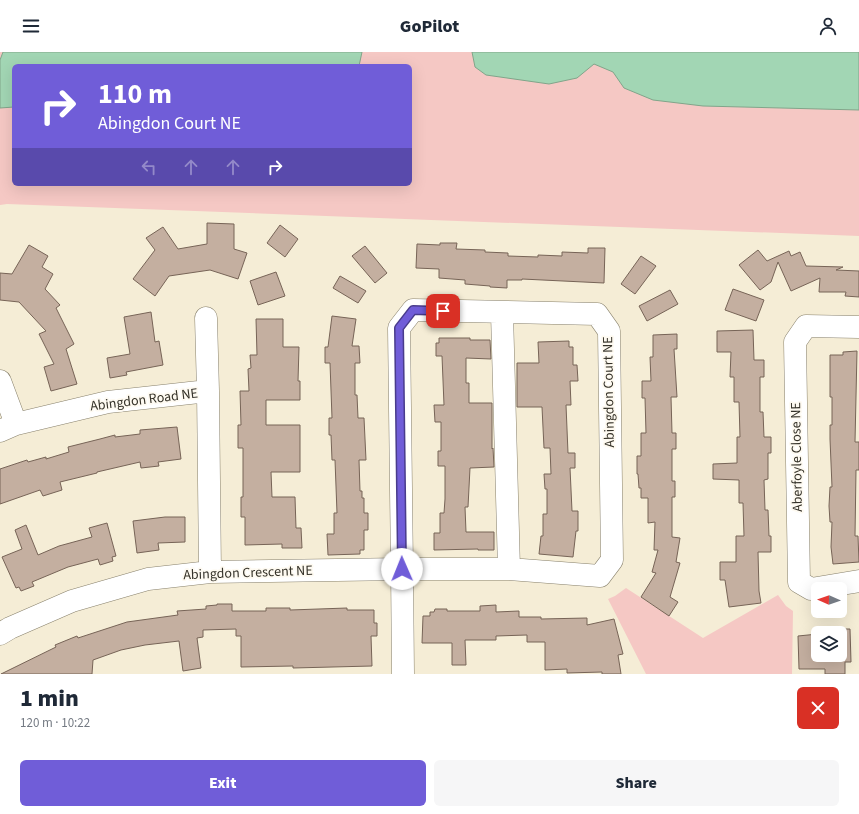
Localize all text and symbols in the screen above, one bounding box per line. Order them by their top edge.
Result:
text: GoPilot [400,14,459,39]
icon: menu [20,15,42,37]
icon: person [817,15,839,37]
text: 110 m [98,74,172,114]
icon: right [32,80,84,132]
text: Abingdon Court NE [98,111,241,136]
icon: left [138,156,160,178]
icon: ahead [180,156,202,178]
icon: ahead [222,156,244,178]
icon: right [264,156,286,178]
pin [426,294,460,328]
icon: arrive [432,300,454,322]
street label: Abingdon Court NE [598,336,620,448]
street label: Abingdon Road NE [89,383,199,417]
street label: Aberfoyle Close NE [786,402,808,512]
position arrow [381,548,423,590]
street label: Abingdon Crescent NE [183,561,313,585]
north arrow [811,582,847,618]
map controls [811,582,847,662]
button: layers [811,626,847,662]
text: 1 min [20,681,79,716]
button: close [797,687,839,729]
text: 120 m · 10:22 [20,714,90,732]
button: Exit [20,760,426,806]
button: Share [434,760,839,806]

